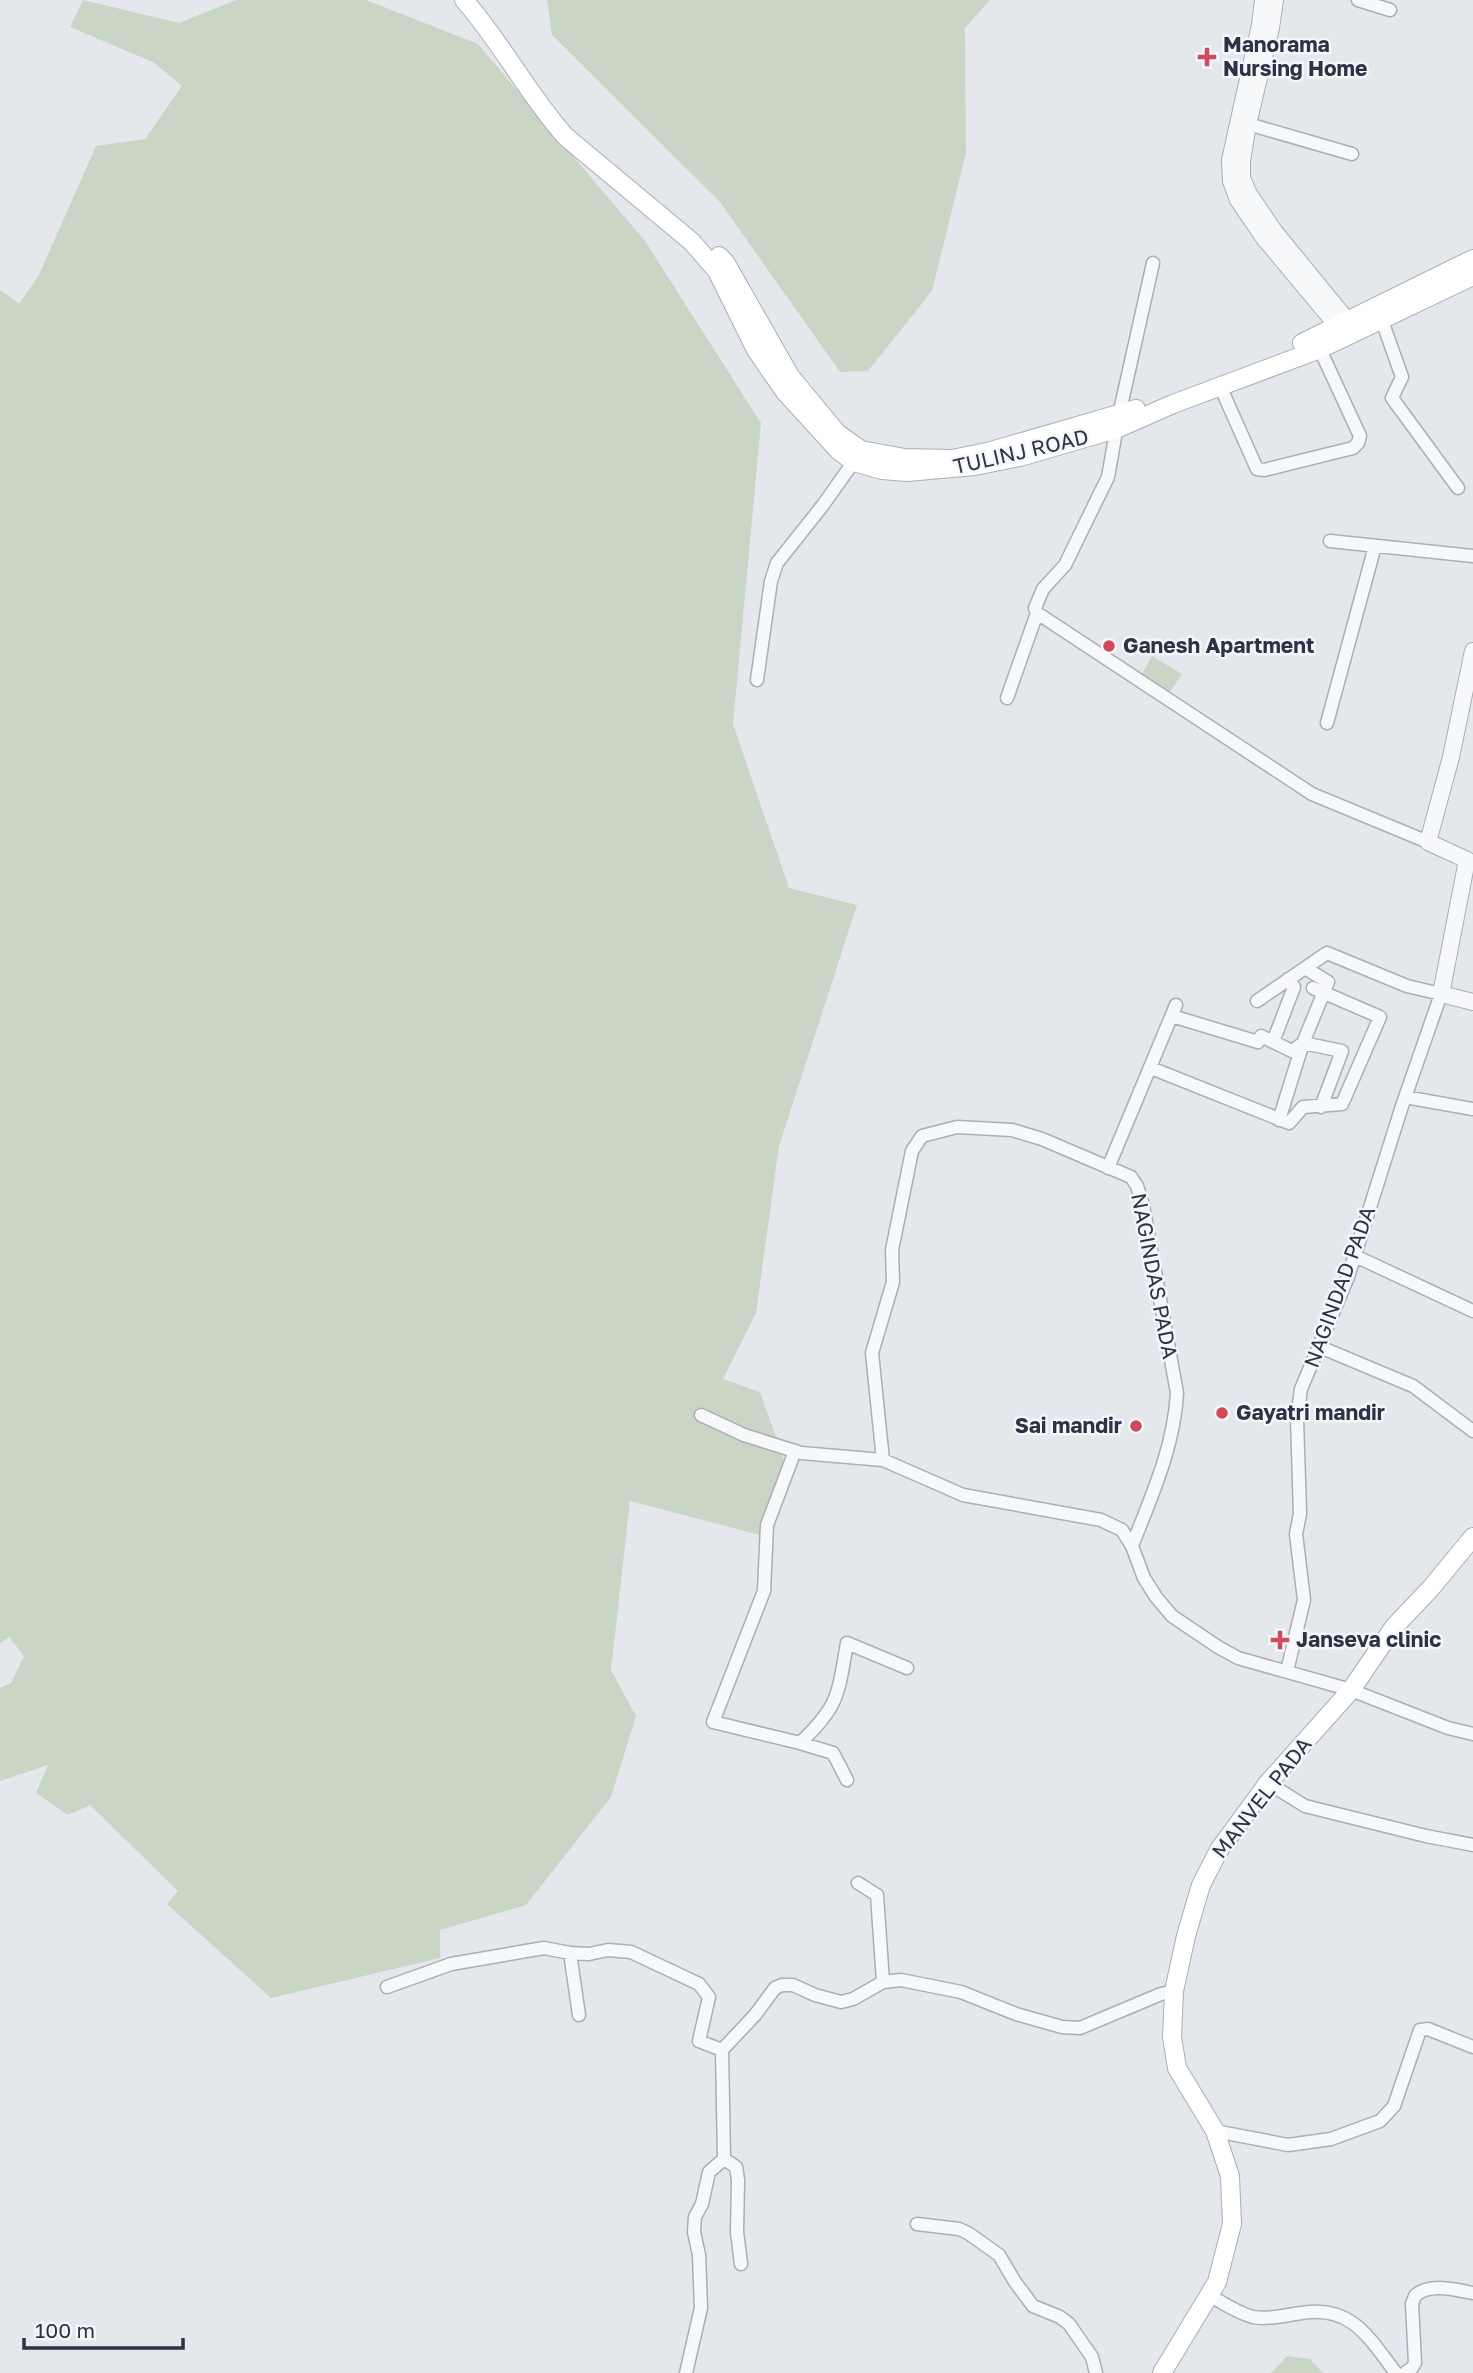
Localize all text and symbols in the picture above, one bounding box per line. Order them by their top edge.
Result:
place label: Manorama Nursing Home [1223,31,1367,81]
marker: Manorama Nursing Home [1197,47,1217,67]
street label: TULINJ ROAD [951,423,1091,479]
place label: Ganesh Apartment [1123,632,1314,658]
marker: Ganesh Apartment [1101,638,1117,654]
street label: NAGINDAS PADA [1126,1191,1184,1361]
street label: NAGINDAD PADA [1298,1202,1380,1371]
place label: Gayatri mandir [1236,1399,1385,1425]
marker: Gayatri mandir [1214,1405,1230,1421]
place label: Sai mandir [1015,1412,1122,1438]
marker: Sai mandir [1128,1418,1144,1434]
place label: Janseva clinic [1296,1626,1441,1652]
marker: Janseva clinic [1270,1630,1290,1650]
street label: MANVEL PADA [1206,1732,1317,1863]
scale bar [24,2306,184,2350]
text: 100 m [35,2317,95,2343]

